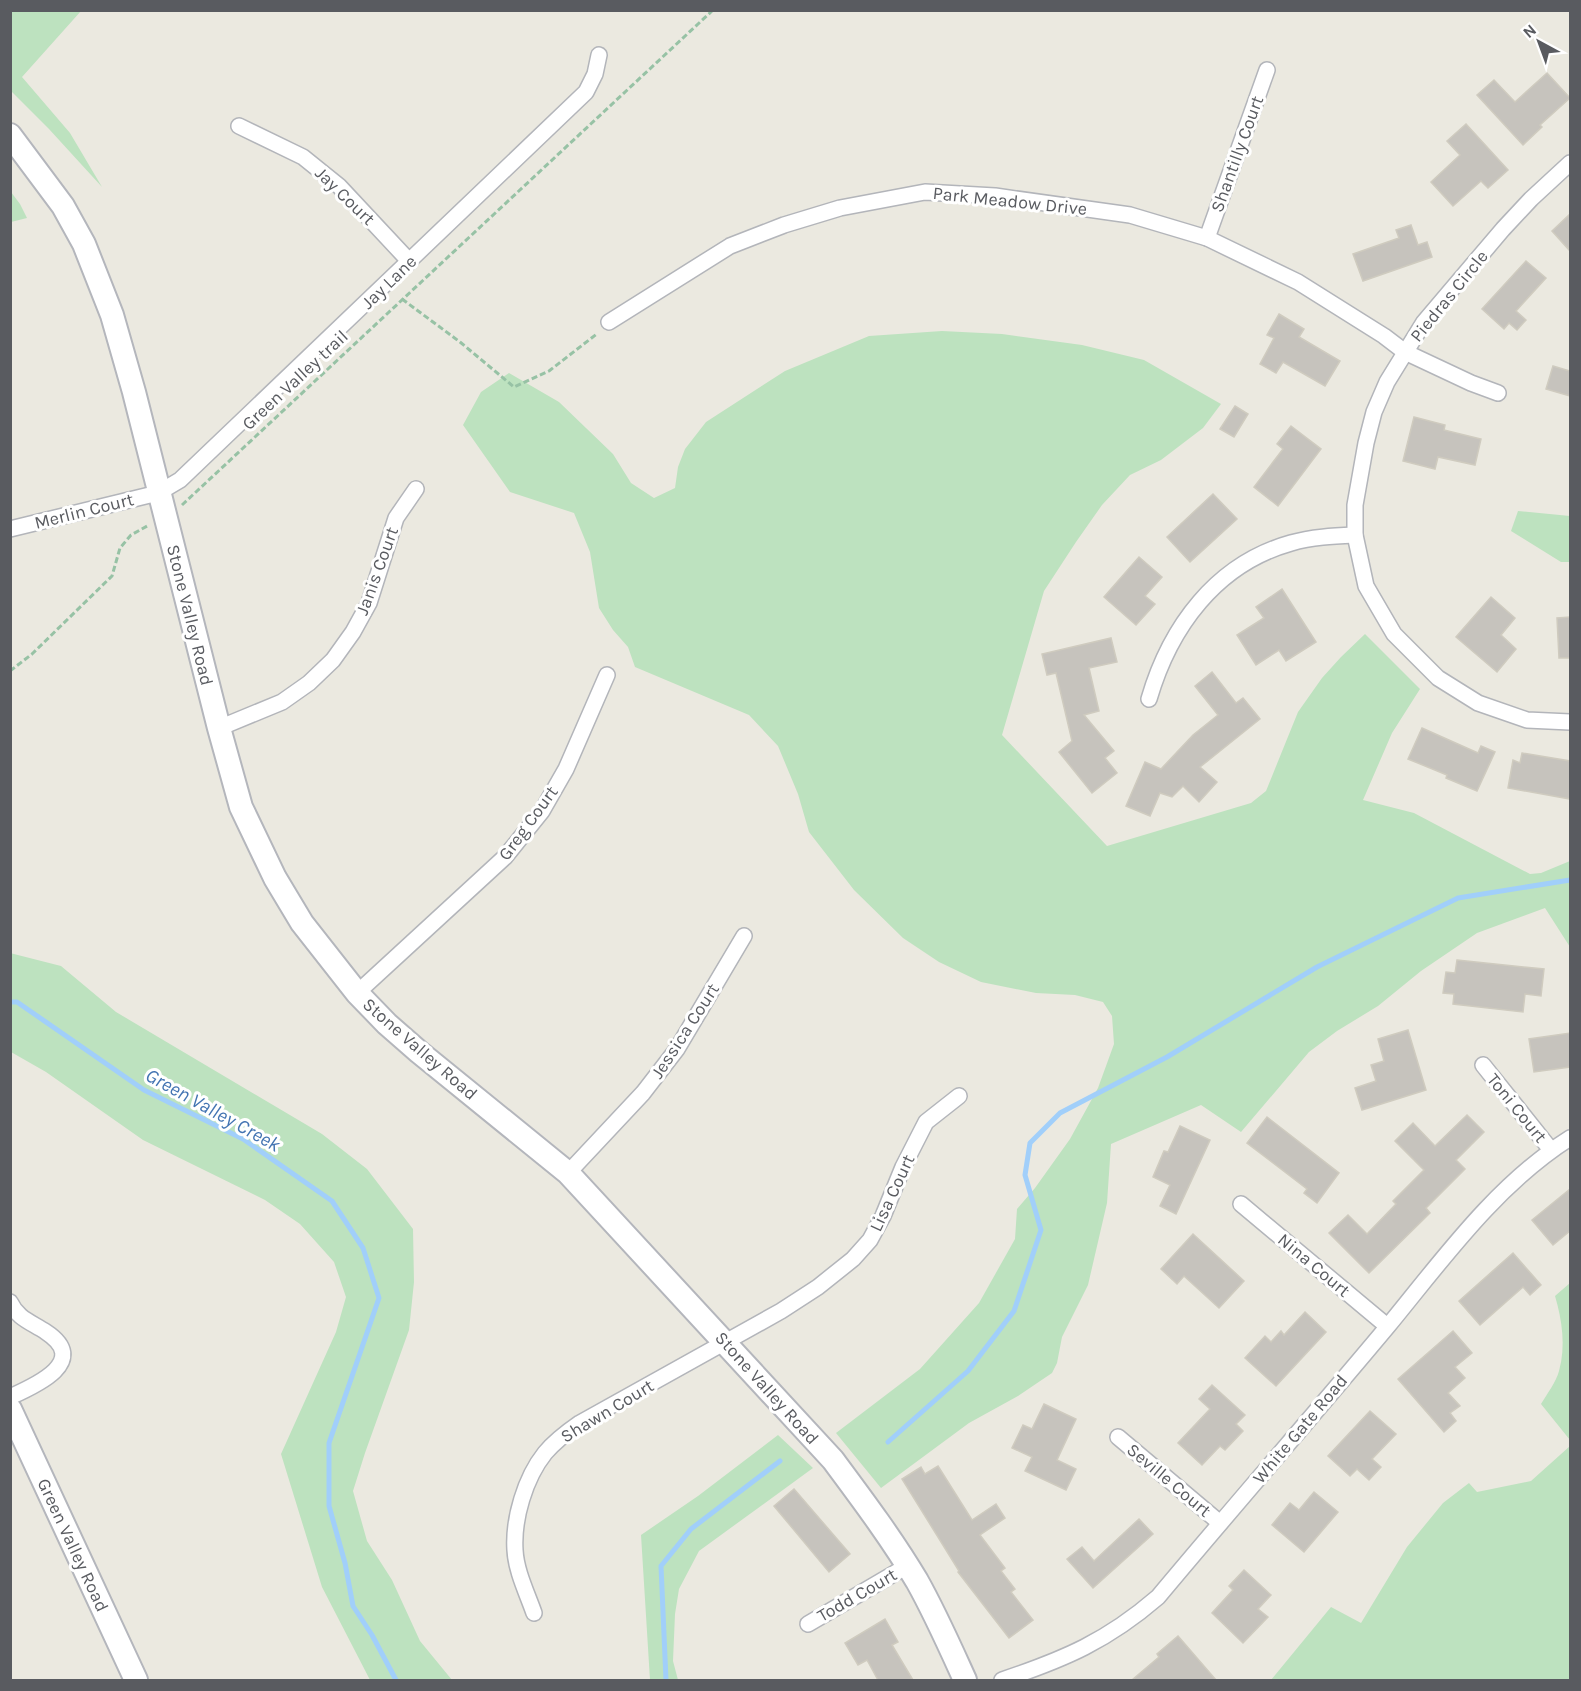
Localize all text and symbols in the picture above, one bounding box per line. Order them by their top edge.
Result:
north arrow [1509,12,1569,72]
text: N [1519,20,1540,42]
street label: Shantilly Court [1206,93,1268,215]
street label: Jay Court [310,162,380,230]
street label: Park Meadow Drive [932,182,1088,220]
street label: Piedras Circle [1405,246,1493,346]
street label: Jay Lane [357,250,421,314]
street label: Green Valley trail [237,325,353,435]
street label: Merlin Court [32,488,136,534]
street label: Janis Court [351,524,403,618]
street label: Stone Valley Road [162,542,218,688]
street label: Greg Court [494,781,563,865]
street label: Jessica Court [646,979,724,1083]
street label: Stone Valley Road [358,993,482,1105]
water label: Green Valley Creek [142,1063,285,1157]
street label: Toni Court [1482,1069,1552,1147]
street label: Lisa Court [865,1151,919,1235]
street label: Nina Court [1273,1228,1355,1302]
street label: Stone Valley Road [710,1327,824,1449]
street label: White Gate Road [1248,1370,1352,1488]
street label: Shawn Court [556,1374,658,1447]
street label: Seville Court [1122,1438,1216,1522]
street label: Green Valley Road [32,1475,114,1615]
street label: Todd Court [813,1563,901,1627]

